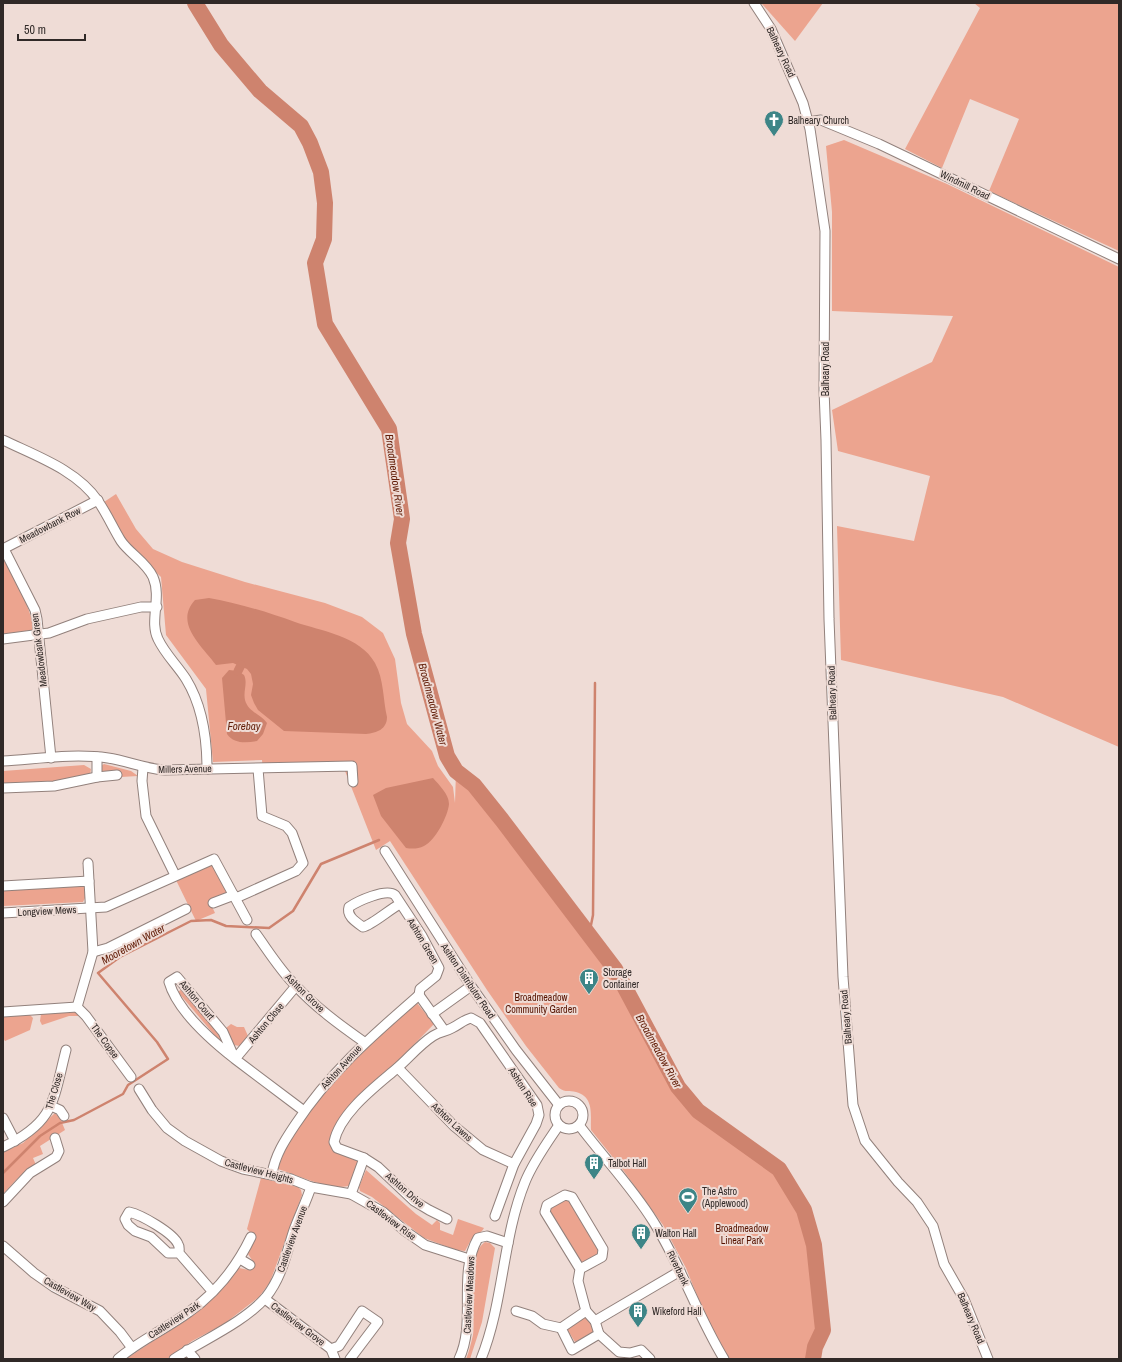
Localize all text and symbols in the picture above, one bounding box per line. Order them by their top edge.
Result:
scale bar [18,16,85,42]
text: 50 m [24,22,46,38]
street label: Balheary Road [764,25,798,79]
church icon: Balheary Church [763,109,785,137]
place label: Balheary Church [788,114,849,127]
street label: Windmill Road [938,167,992,203]
street label: Balheary Road [819,342,832,396]
water label: Broadmeadow River [382,433,408,518]
street label: Meadowbank Row [17,504,83,546]
street label: Meadowbank Green [28,613,50,687]
water label: Broadmeadow Water [415,661,451,748]
street label: Balheary Road [825,666,839,720]
water label: Forebay [228,719,261,733]
street label: Millers Avenue [158,762,212,776]
street label: Longview Mews [17,903,77,919]
street label: Ashton Green [404,915,442,966]
water label: Mooretown Water [99,920,168,967]
street label: Ashton Distributor Road [437,940,498,1021]
place label: Storage Container [603,966,639,991]
building icon: Storage Container [578,967,600,995]
street label: Ashton Grove [282,970,328,1015]
street label: Ashton Court [176,977,218,1023]
street label: Balheary Road [837,989,855,1045]
park label: Broadmeadow Community Garden [505,991,577,1016]
street label: Ashton Close [245,1000,287,1047]
water label: Broadmeadow River [633,1012,686,1091]
street label: The Copse [88,1021,122,1061]
street label: Ashton Avenue [317,1042,365,1093]
street label: Ashton Rise [505,1064,541,1110]
street label: The Close [42,1071,66,1111]
street label: Ashton Lawns [428,1099,475,1144]
building icon: Talbot Hall [583,1152,605,1180]
street label: Castleview Heights [223,1156,295,1186]
place label: Talbot Hall [608,1157,647,1170]
street label: Ashton Drive [382,1169,427,1211]
place label: The Astro (Applewood) [702,1185,748,1210]
sports icon: The Astro (Applewood) [677,1186,699,1214]
street label: Castleview Rise [363,1197,419,1243]
street label: Castleview Avenue [274,1204,310,1274]
building icon: Walton Hall [630,1222,652,1250]
park label: Broadmeadow Linear Park [716,1222,769,1247]
place label: Walton Hall [655,1227,697,1240]
street label: Riverbank [664,1248,692,1288]
street label: Castleview Meadows [460,1256,478,1334]
street label: Castleview Way [41,1274,99,1315]
street label: Balheary Road [954,1290,988,1346]
street label: Castleview Park [146,1298,203,1342]
street label: Castleview Grove [268,1299,328,1349]
building icon: Wikeford Hall [627,1300,649,1328]
place label: Wikeford Hall [652,1305,701,1318]

